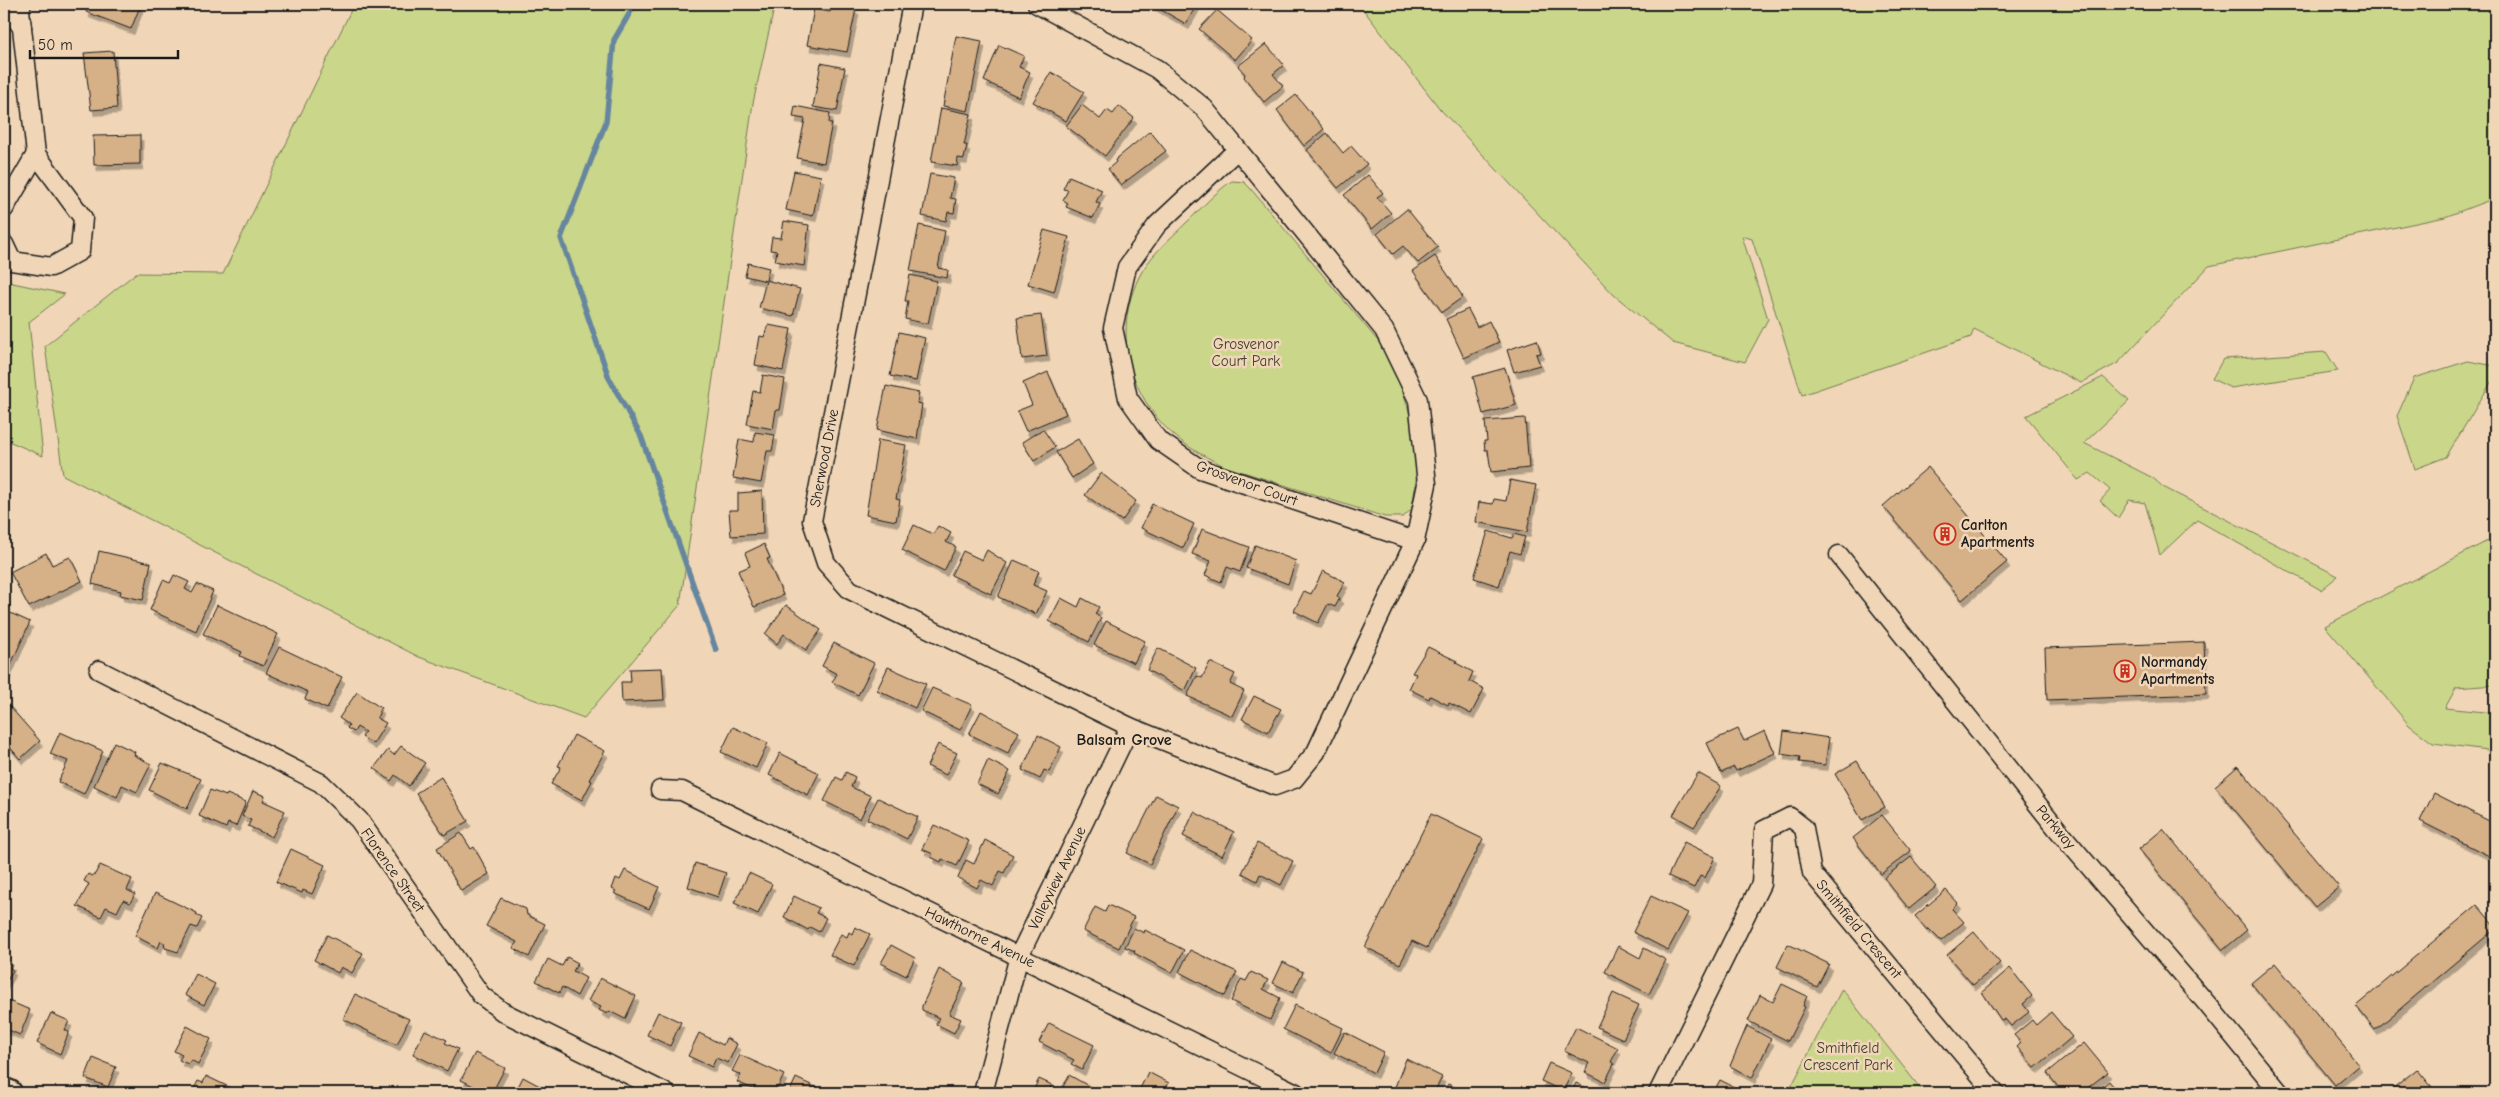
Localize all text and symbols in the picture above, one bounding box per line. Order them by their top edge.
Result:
scale bar [30,28,178,60]
text: 50 m [38,36,73,54]
park label: Grosvenor Court Park [1212,335,1281,370]
street label: Sherwood Drive [806,407,842,509]
street label: Grosvenor Court [1194,456,1301,510]
place label: Carlton Apartments [1961,516,2034,551]
building icon: Carlton Apartments [1933,522,1957,546]
place label: Normandy Apartments [2141,653,2214,688]
building icon: Normandy Apartments [2113,659,2137,683]
district label: Balsam Grove [1076,731,1172,749]
street label: Parkway [2032,801,2080,853]
street label: Valleyview Avenue [1024,823,1090,933]
street label: Florence Street [357,824,429,916]
street label: Smithfield Crescent [1812,876,1906,983]
street label: Hawthorne Avenue [922,903,1038,972]
park label: Smithfield Crescent Park [1803,1039,1894,1074]

